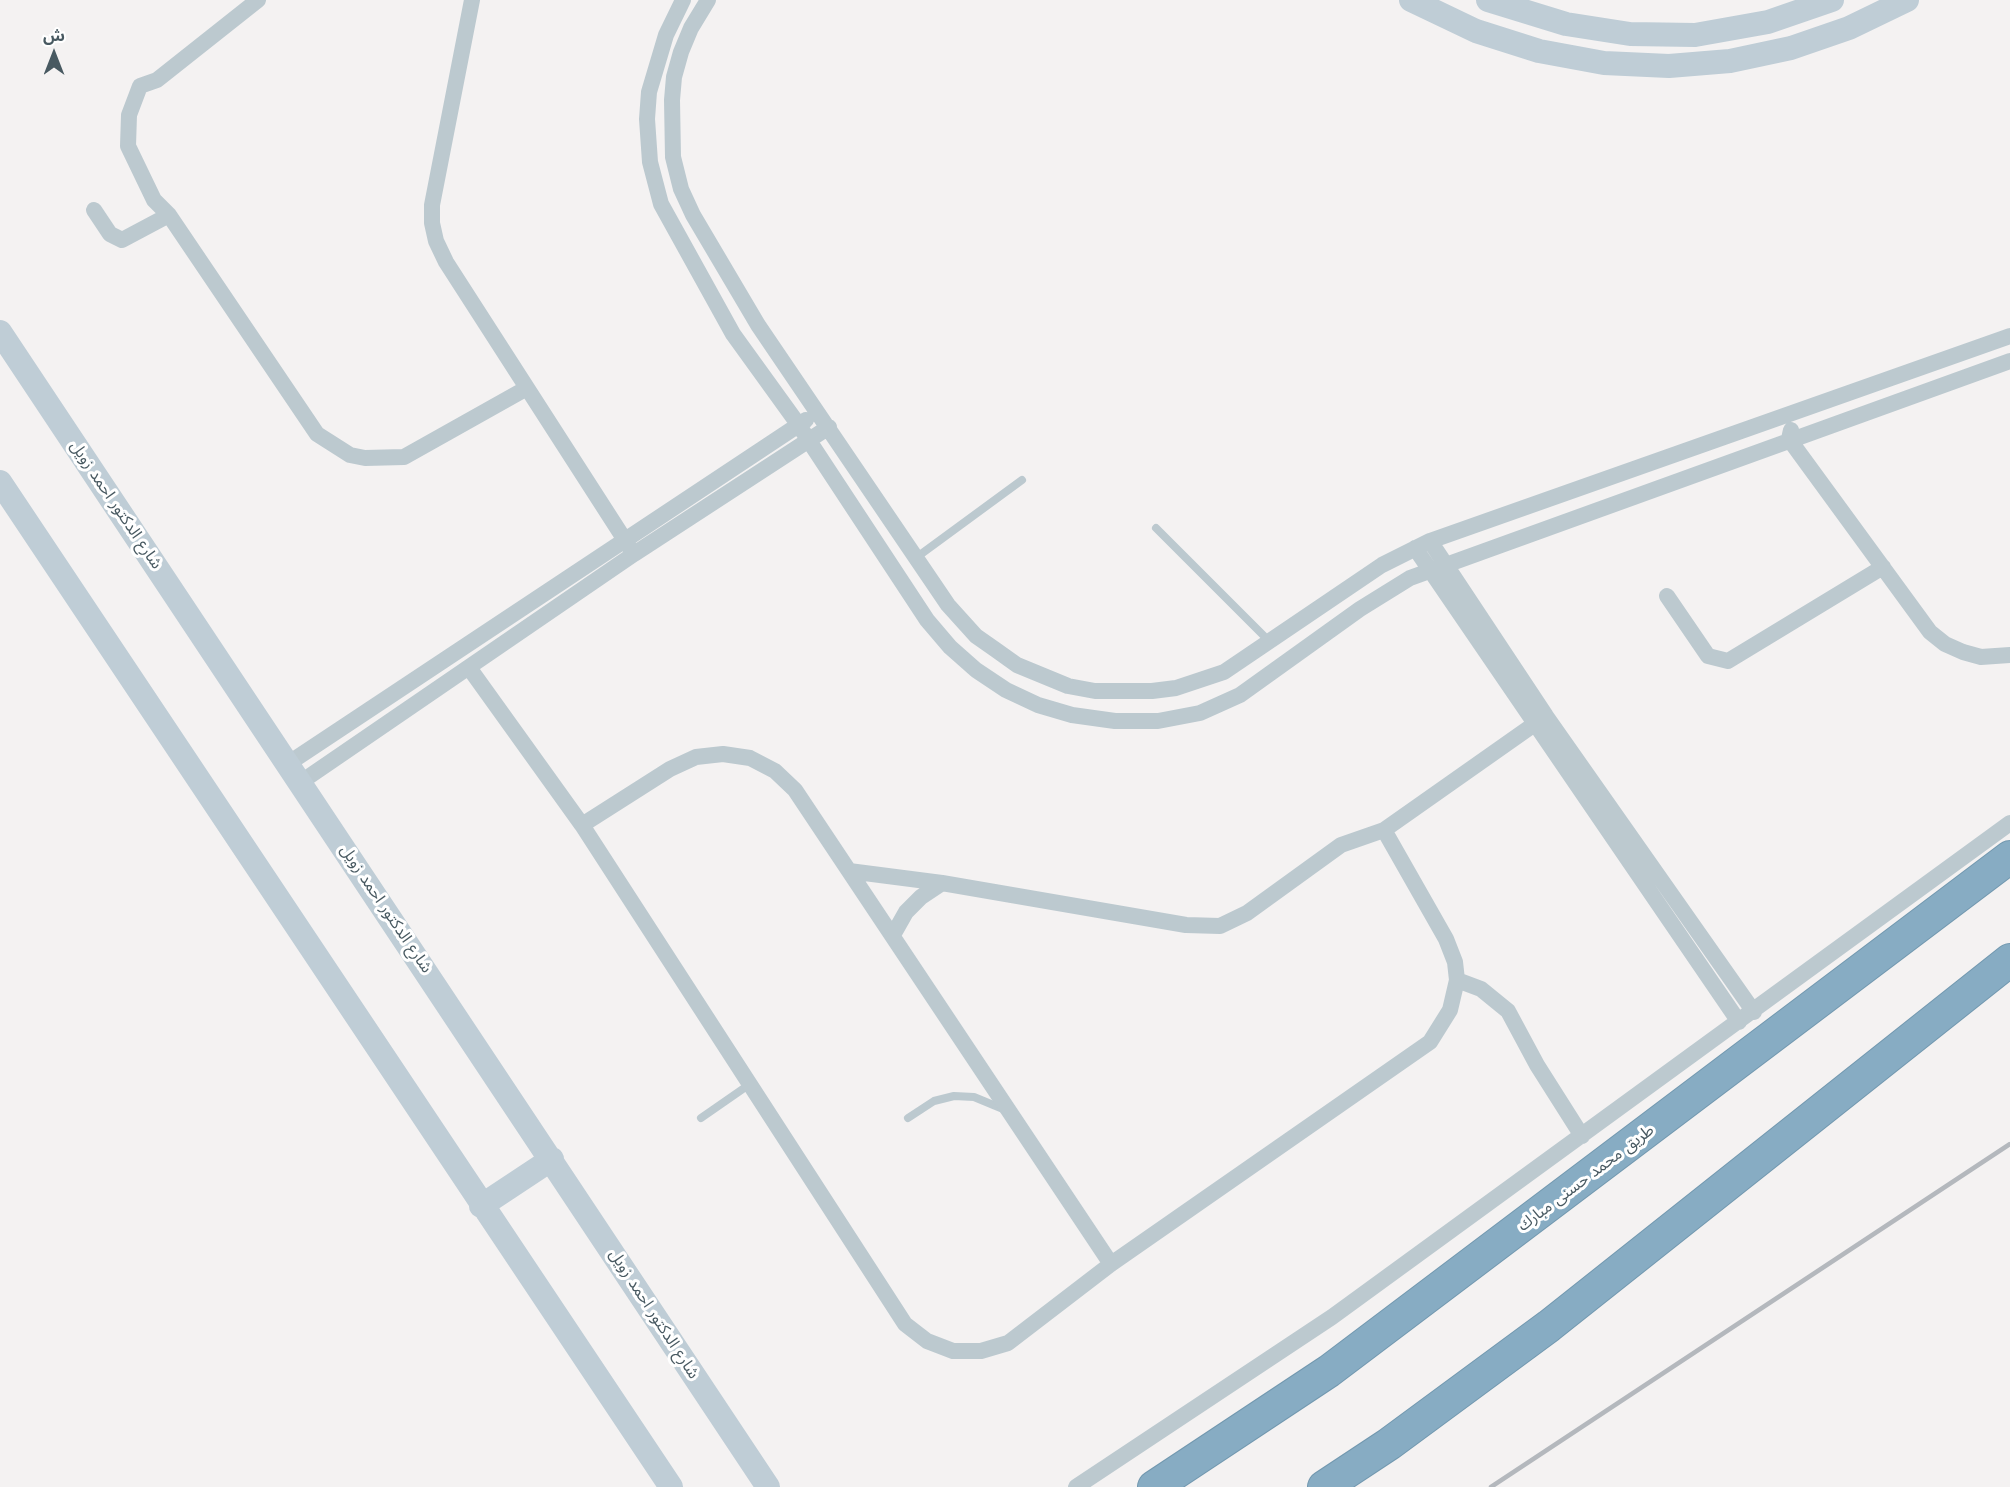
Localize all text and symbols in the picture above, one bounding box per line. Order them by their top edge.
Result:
north arrow [24,24,84,84]
text: ش [43,26,65,45]
street label: شارع الدكتور احمد زويل [66,437,166,573]
street label: شارع الدكتور احمد زويل [336,841,436,977]
street label: طريق محمد حسنى مبارك [1514,1121,1658,1235]
street label: شارع الدكتور احمد زويل [605,1246,703,1382]

